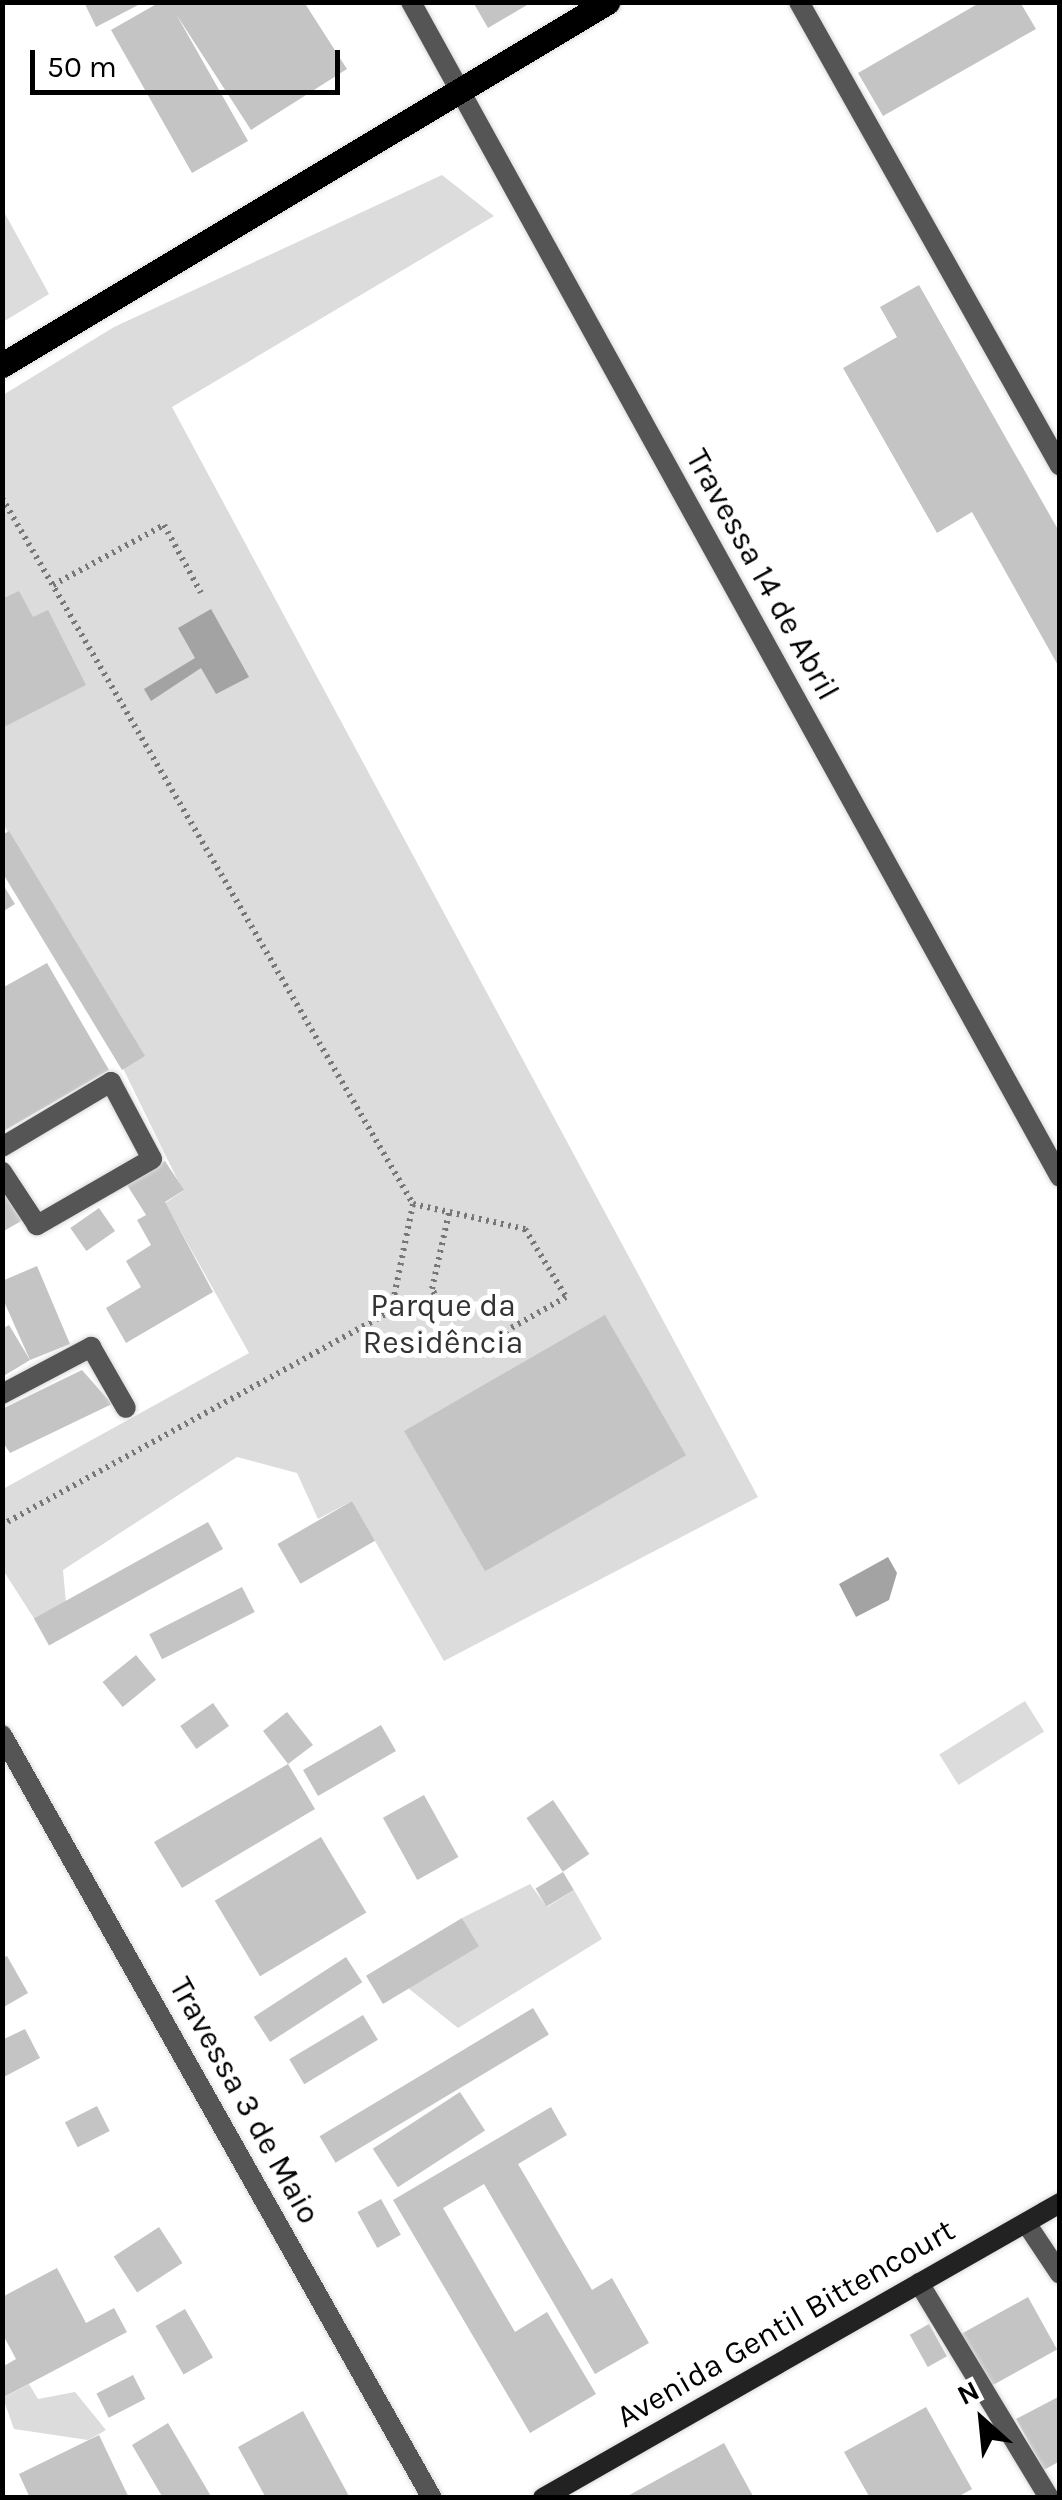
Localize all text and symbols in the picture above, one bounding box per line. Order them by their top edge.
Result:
scale bar [35,30,345,92]
text: 50 m [47,49,117,85]
street label: Travessa 14 de Abril [677,443,847,707]
park label: Parque da Residência [363,1288,523,1363]
street label: Travessa 3 de Maio [160,1971,328,2231]
street label: Avenida Gentil Bittencourt [610,2211,962,2437]
north arrow [932,2370,1032,2470]
text: N [952,2374,985,2412]

